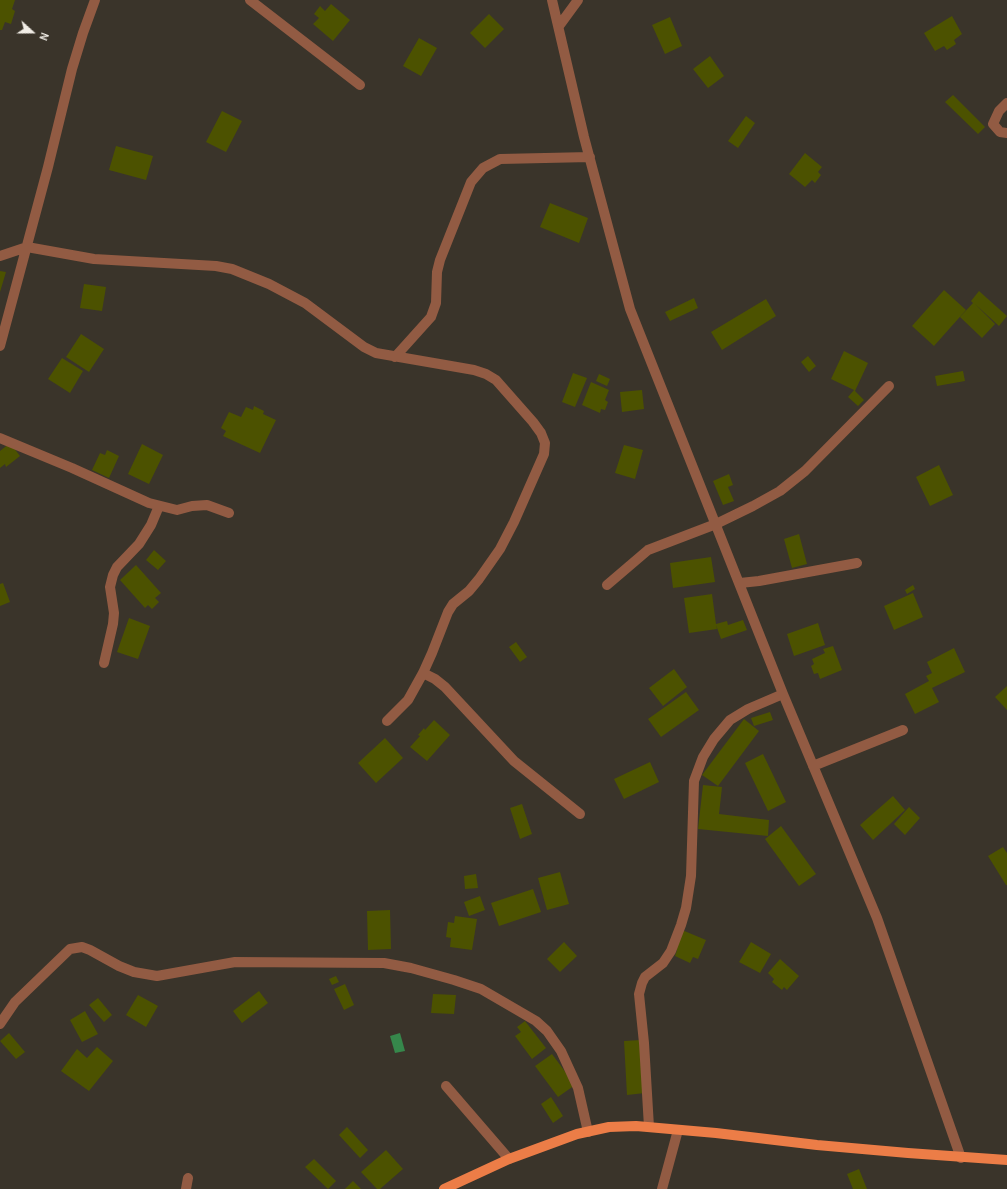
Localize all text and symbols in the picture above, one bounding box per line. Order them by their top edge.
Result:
north arrow [12,12,52,52]
text: N [36,30,51,42]

